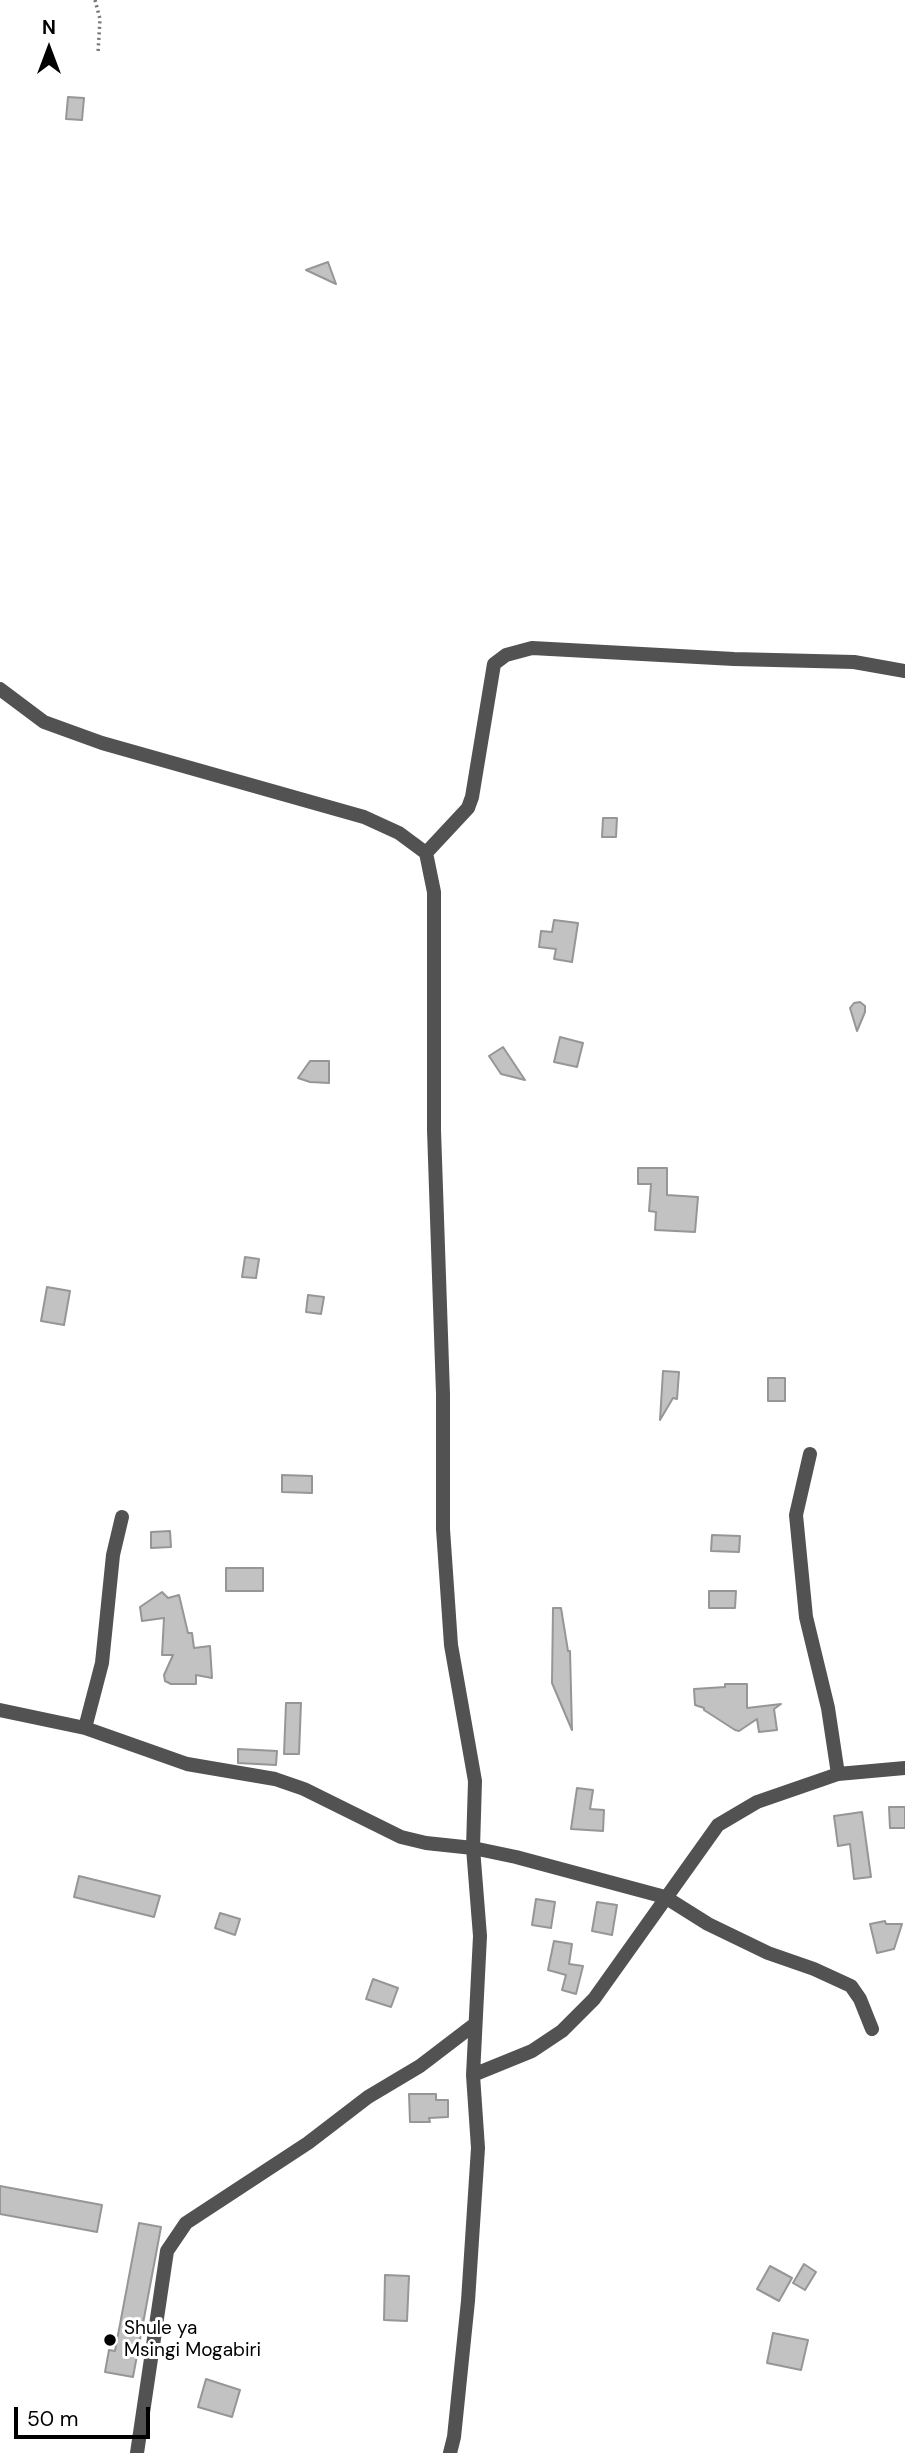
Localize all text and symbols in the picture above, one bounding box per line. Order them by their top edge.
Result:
north arrow [14,14,84,84]
text: N [42,15,56,40]
place label: Shule ya Msingi Mogabiri [124,2318,261,2362]
marker: Shule ya Msingi Mogabiri [102,2332,118,2348]
scale bar [18,2394,154,2438]
text: 50 m [27,2405,78,2433]

